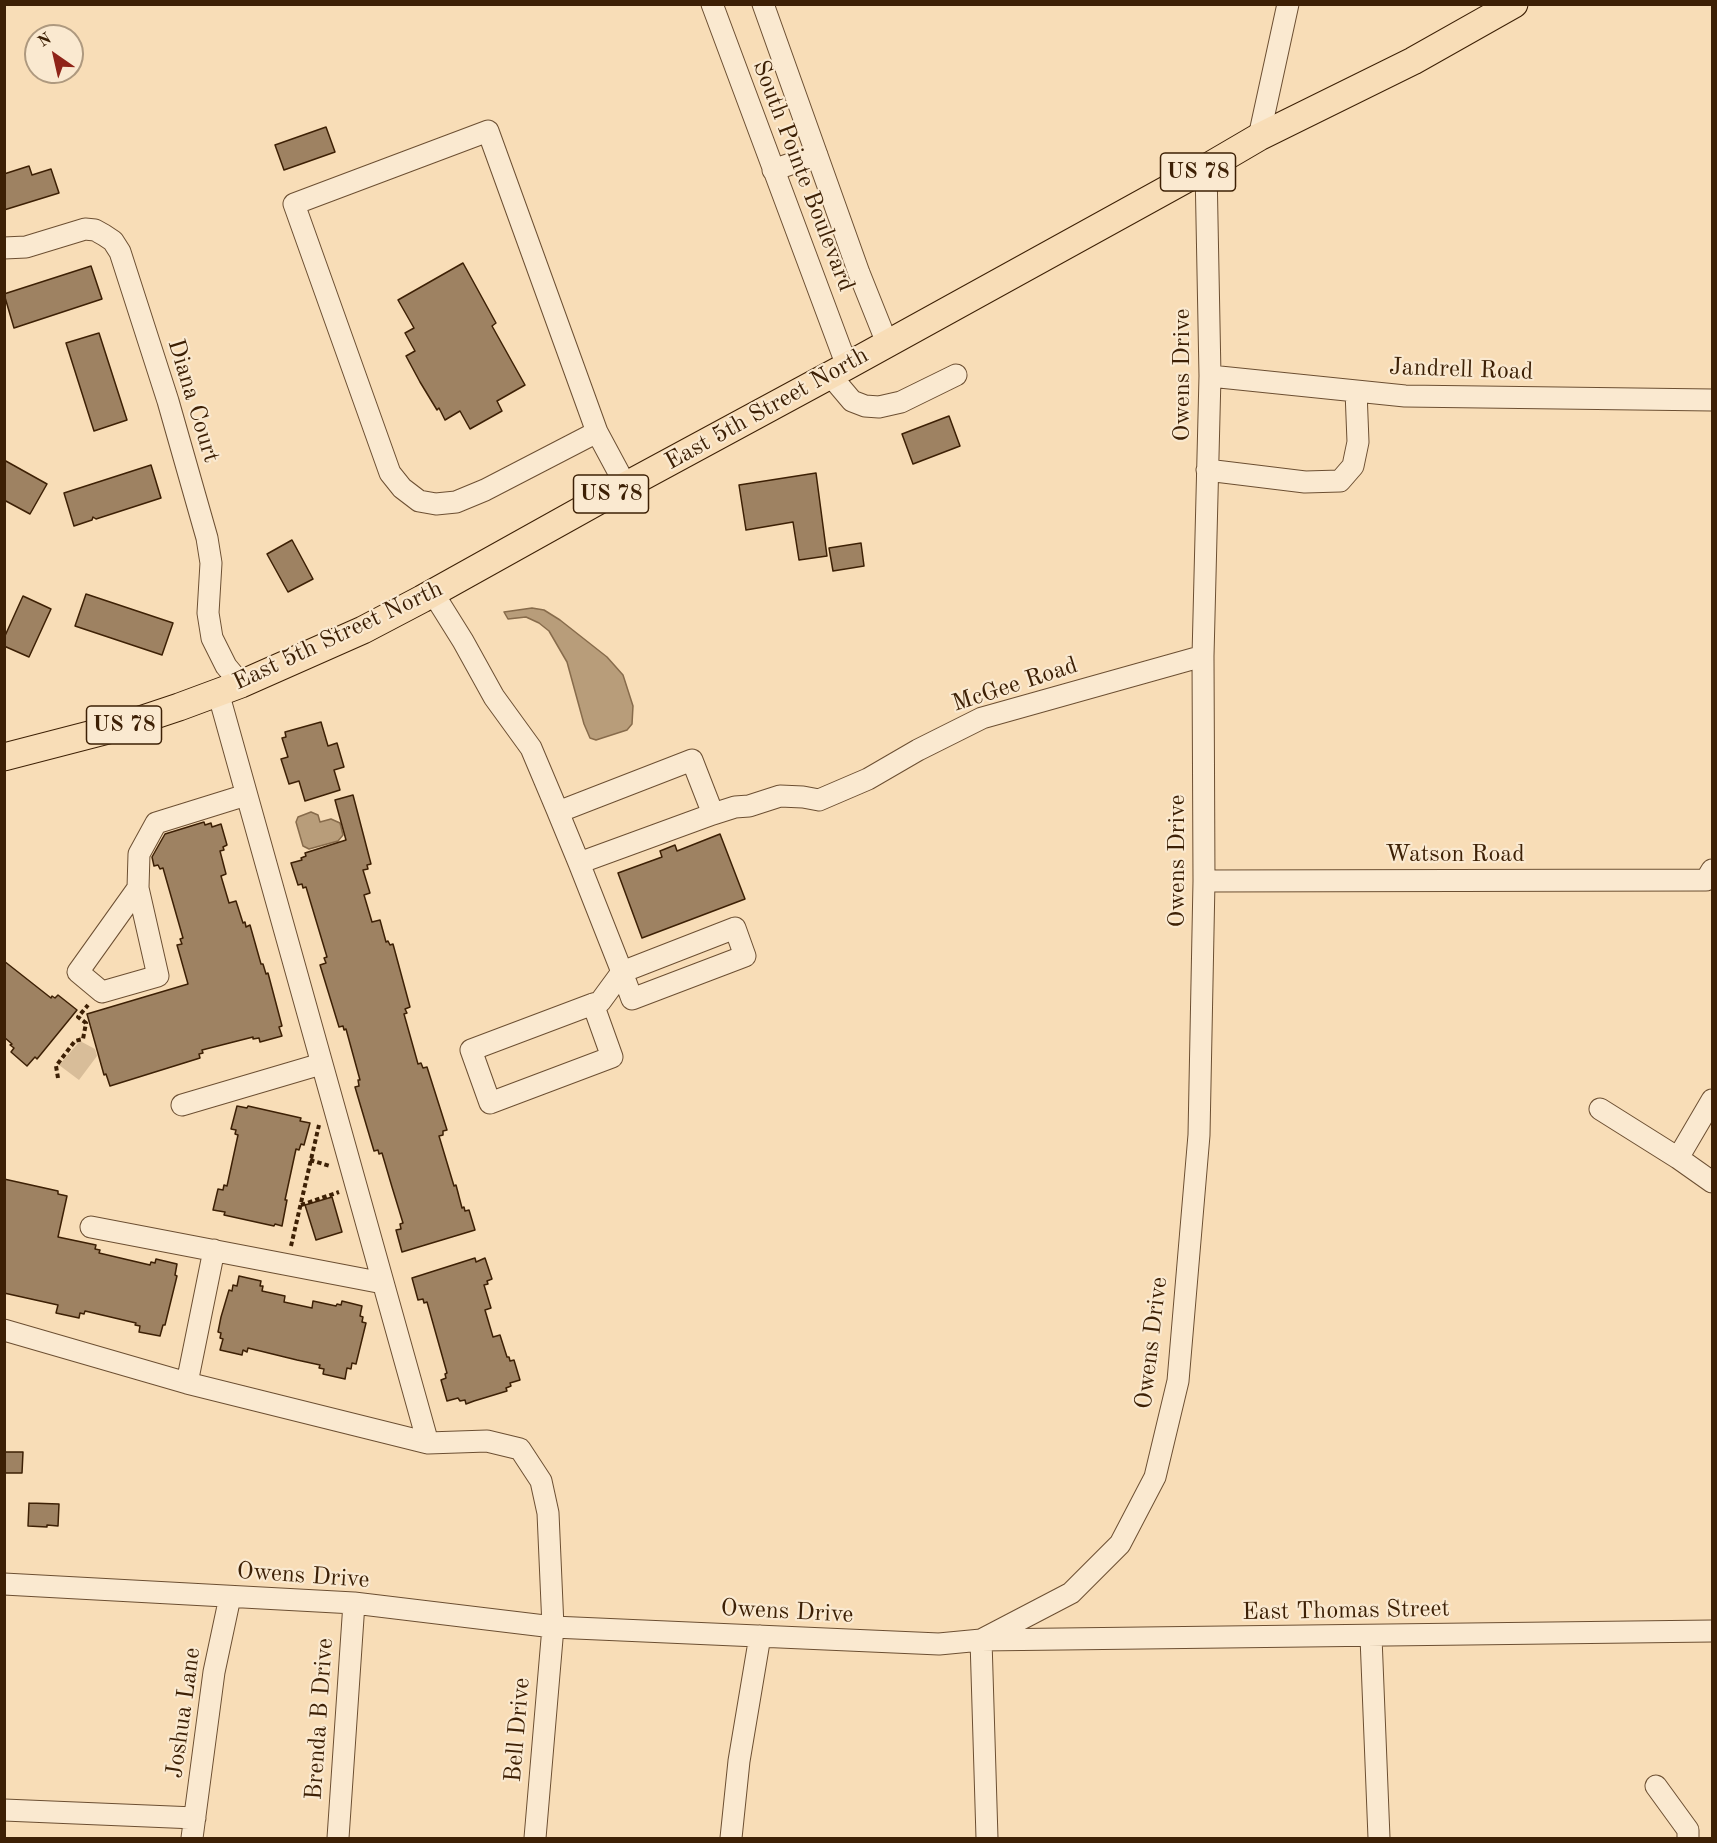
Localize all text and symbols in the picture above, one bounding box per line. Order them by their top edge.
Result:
north arrow [24,24,84,84]
text: N [36,31,55,51]
street label: South Pointe Boulevard [746,56,860,296]
road number: US 78 [1160,153,1236,191]
street label: Owens Drive [1169,308,1197,442]
street label: Diana Court [161,336,225,466]
street label: East 5th Street North [660,341,874,477]
street label: Jandrell Road [1388,353,1534,387]
road number: US 78 [574,475,648,513]
street label: East 5th Street North [229,575,447,697]
street label: McGee Road [949,651,1081,719]
road number: US 78 [86,706,162,744]
street label: Owens Drive [1164,794,1192,928]
street label: Watson Road [1385,841,1525,869]
street label: Owens Drive [1130,1275,1174,1411]
street label: Owens Drive [236,1557,370,1595]
street label: Owens Drive [720,1594,854,1630]
street label: East Thomas Street [1242,1595,1450,1627]
street label: Brenda B Drive [300,1637,340,1801]
street label: Joshua Lane [161,1646,207,1780]
street label: Bell Drive [499,1676,537,1784]

